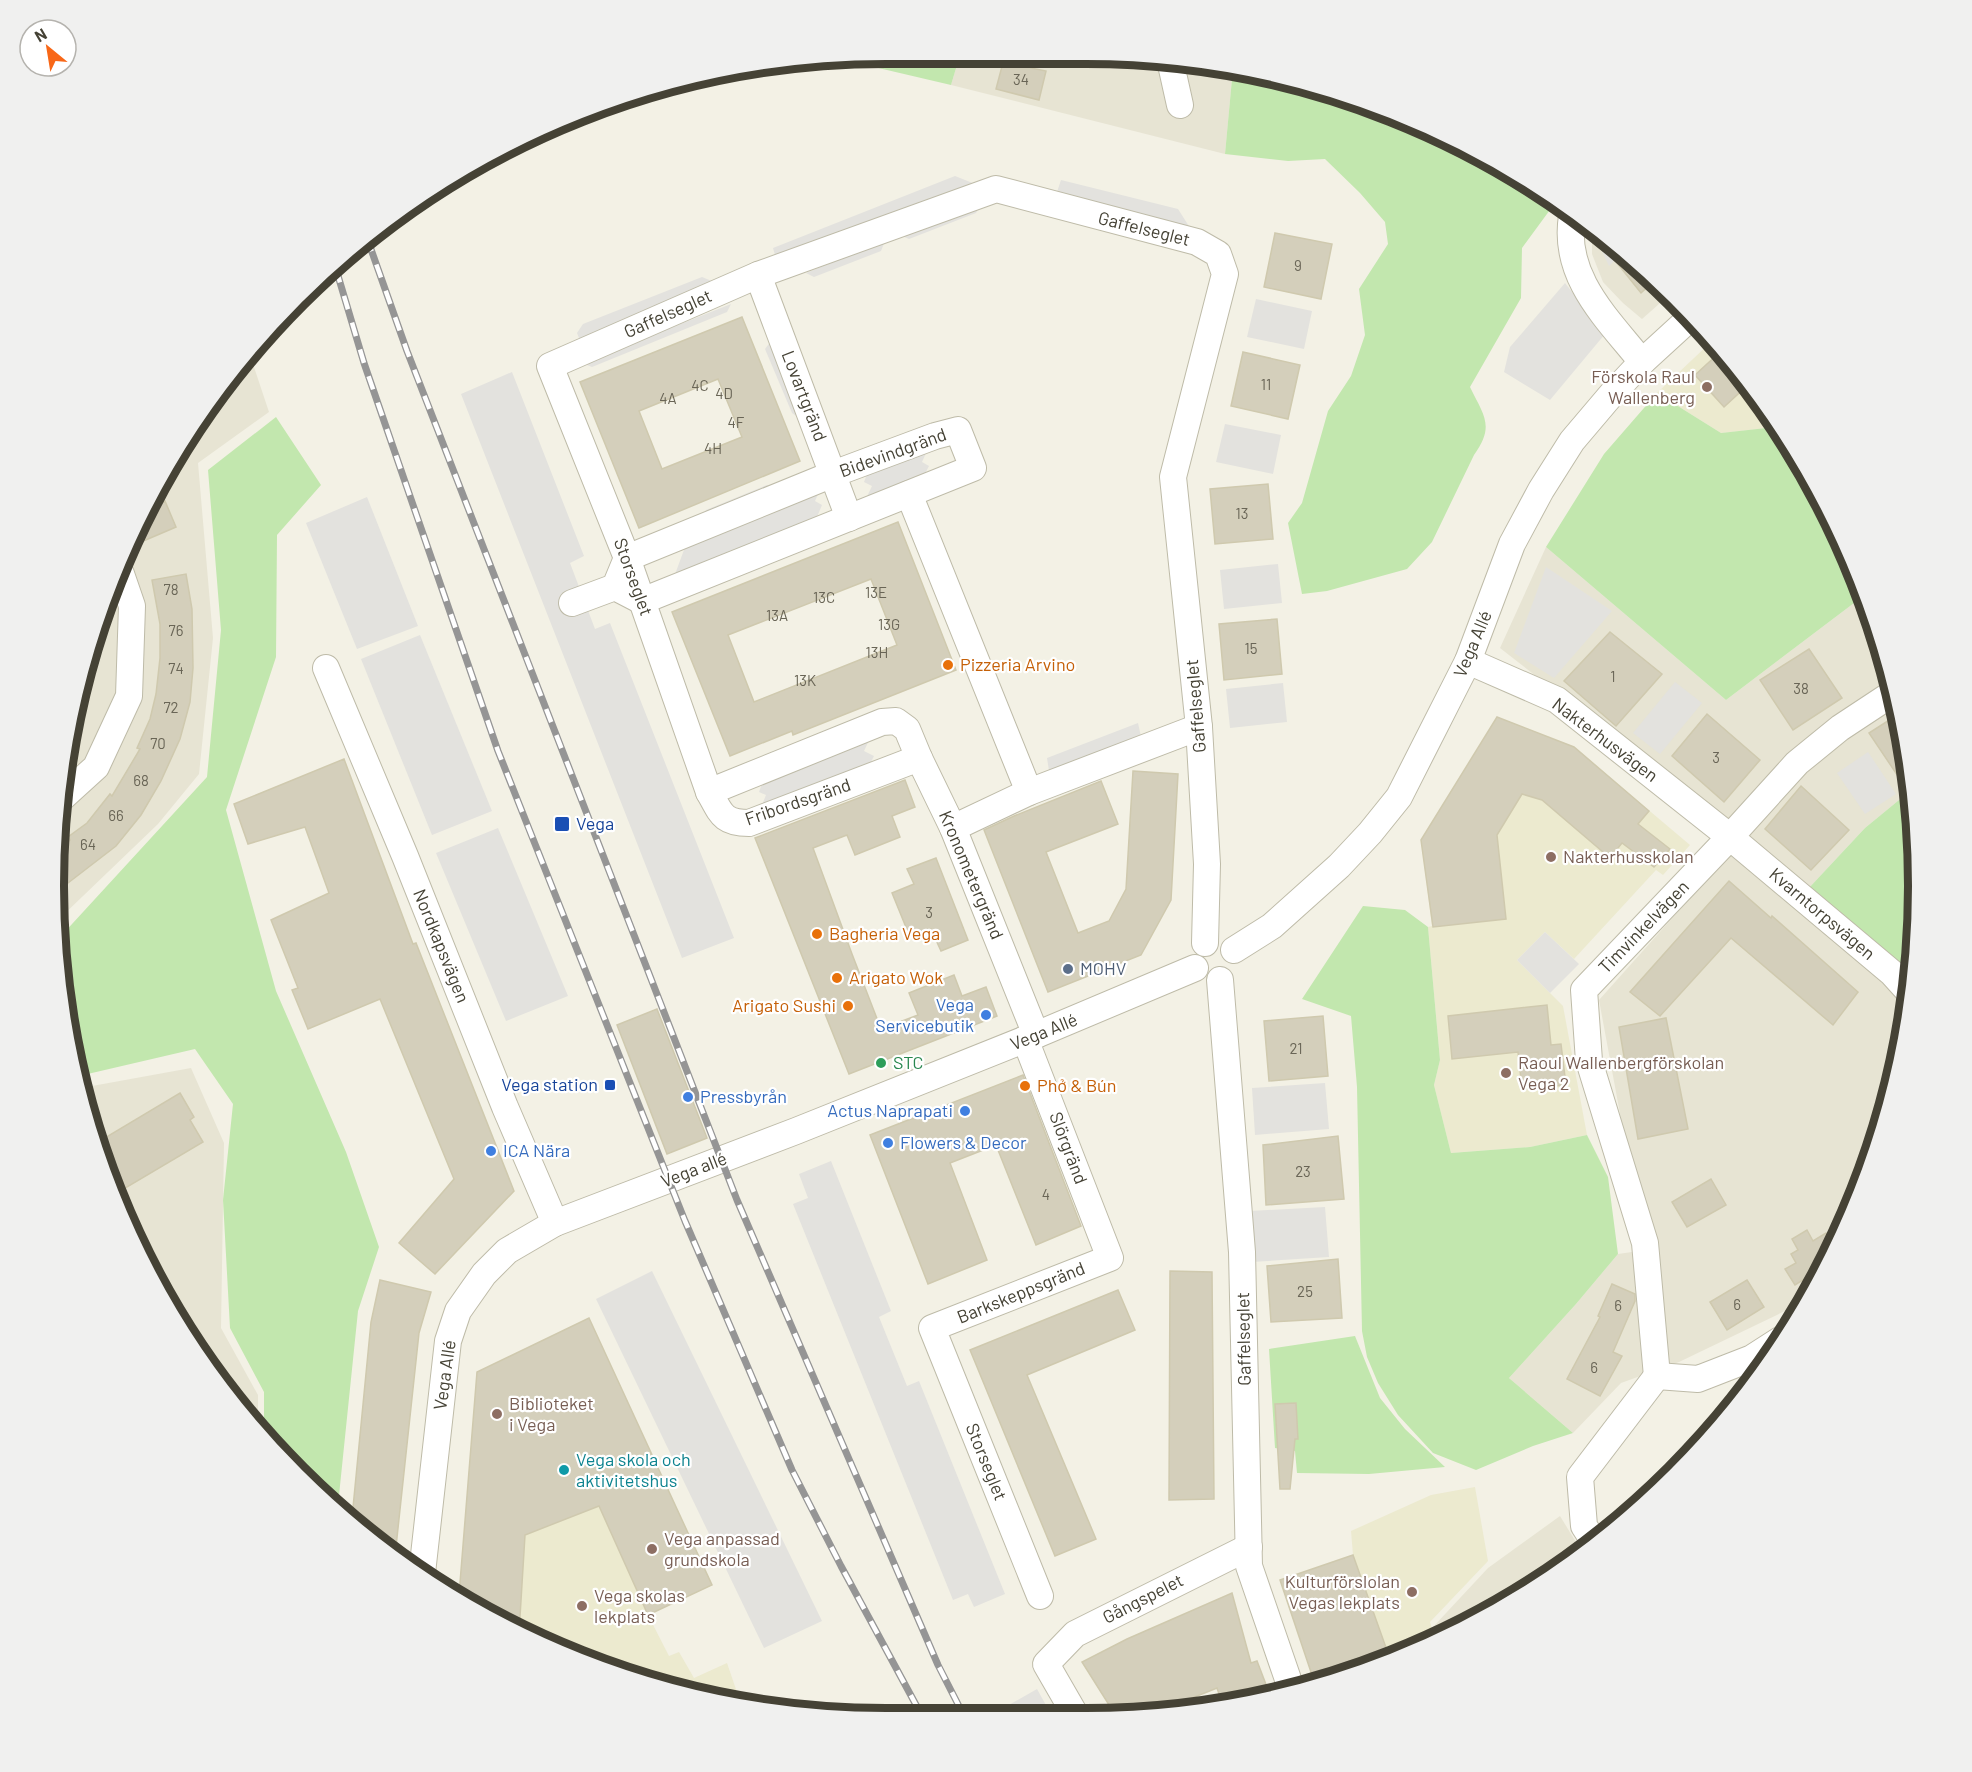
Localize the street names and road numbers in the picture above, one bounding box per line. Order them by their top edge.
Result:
street label: Gaffelseglet [1096,206,1192,250]
street label: Gaffelseglet [620,284,715,342]
street label: Lovartgränd [778,347,832,444]
street label: Bidevindgränd [836,423,949,482]
street label: Storseglet [610,535,658,619]
street label: Vega Allé [1448,607,1496,680]
street label: Gaffelseglet [1180,658,1210,754]
street label: Nakterhusvägen [1548,692,1663,786]
street label: Fribordsgränd [742,773,853,829]
street label: Kronometergränd [935,807,1009,942]
street label: Kvarntorpsvägen [1765,863,1880,964]
street label: Timvinkelvägen [1593,875,1693,977]
street label: Nordkapsvägen [409,885,475,1006]
street label: Vega Allé [1007,1008,1080,1054]
street label: Slörgränd [1045,1109,1093,1187]
street label: Vega allé [658,1146,730,1192]
street label: Barkskeppsgränd [953,1256,1088,1328]
street label: Gaffelseglet [1231,1292,1255,1386]
street label: Vega Allé [428,1338,460,1411]
street label: Storseglet [962,1420,1012,1503]
street label: Gångspelet [1099,1568,1187,1628]

